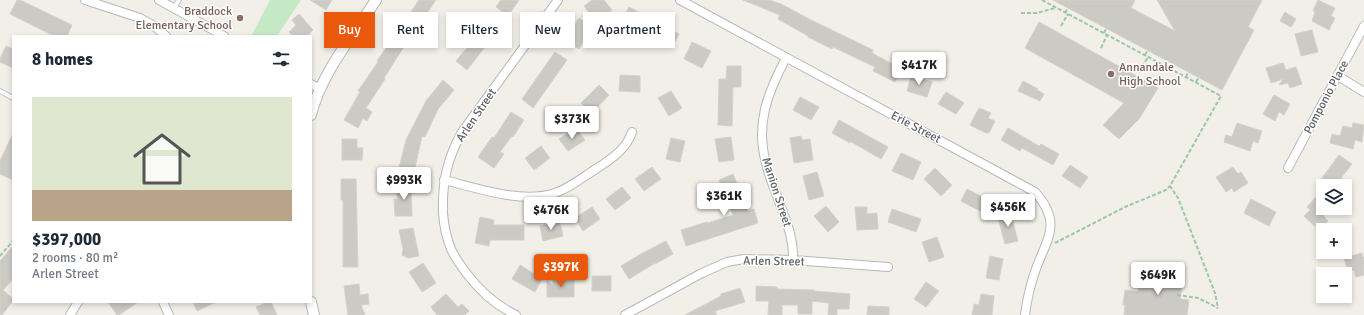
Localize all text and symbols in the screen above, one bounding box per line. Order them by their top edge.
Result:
place label: Braddock Elementary School [136,4,232,33]
chip: Buy [324,12,375,48]
chip: Rent [383,12,438,48]
chip: Filters [446,12,512,48]
chip: New [520,12,575,48]
chip: Apartment [583,12,675,48]
marker: Braddock Elementary School [235,13,245,23]
icon: filters [270,48,292,70]
text: 8 homes [32,49,93,70]
pin: $417K [891,52,947,86]
text: $417K [901,57,937,73]
street label: Pomponio Place [1301,58,1352,137]
place label: Annandale High School [1119,60,1181,89]
marker: Annandale High School [1106,69,1116,79]
street label: Arlen Street [453,86,500,145]
pin: $373K [544,106,600,140]
street label: Erie Street [888,108,943,147]
text: $373K [554,111,590,127]
icon: home [126,123,198,195]
street label: Manion Street [758,155,795,229]
pin: $993K [376,167,432,201]
text: $993K [386,172,422,188]
map controls [1316,179,1352,303]
button: layers [1316,179,1352,215]
pin: $361K [696,183,752,217]
text: $361K [706,188,742,204]
pin: $456K [980,194,1036,228]
pin: $476K [523,197,579,231]
text: $456K [990,199,1026,215]
text: $476K [533,202,569,218]
button: + [1316,223,1352,259]
text: $397,000 [32,229,101,250]
text: 2 rooms · 80 m² [32,250,118,266]
street label: Arlen Street [743,253,805,270]
pin: $397K [533,254,589,288]
text: $397K [543,259,579,275]
pin: $649K [1130,262,1186,296]
text: Arlen Street [32,266,99,282]
text: $649K [1140,267,1176,283]
button: − [1316,267,1352,303]

